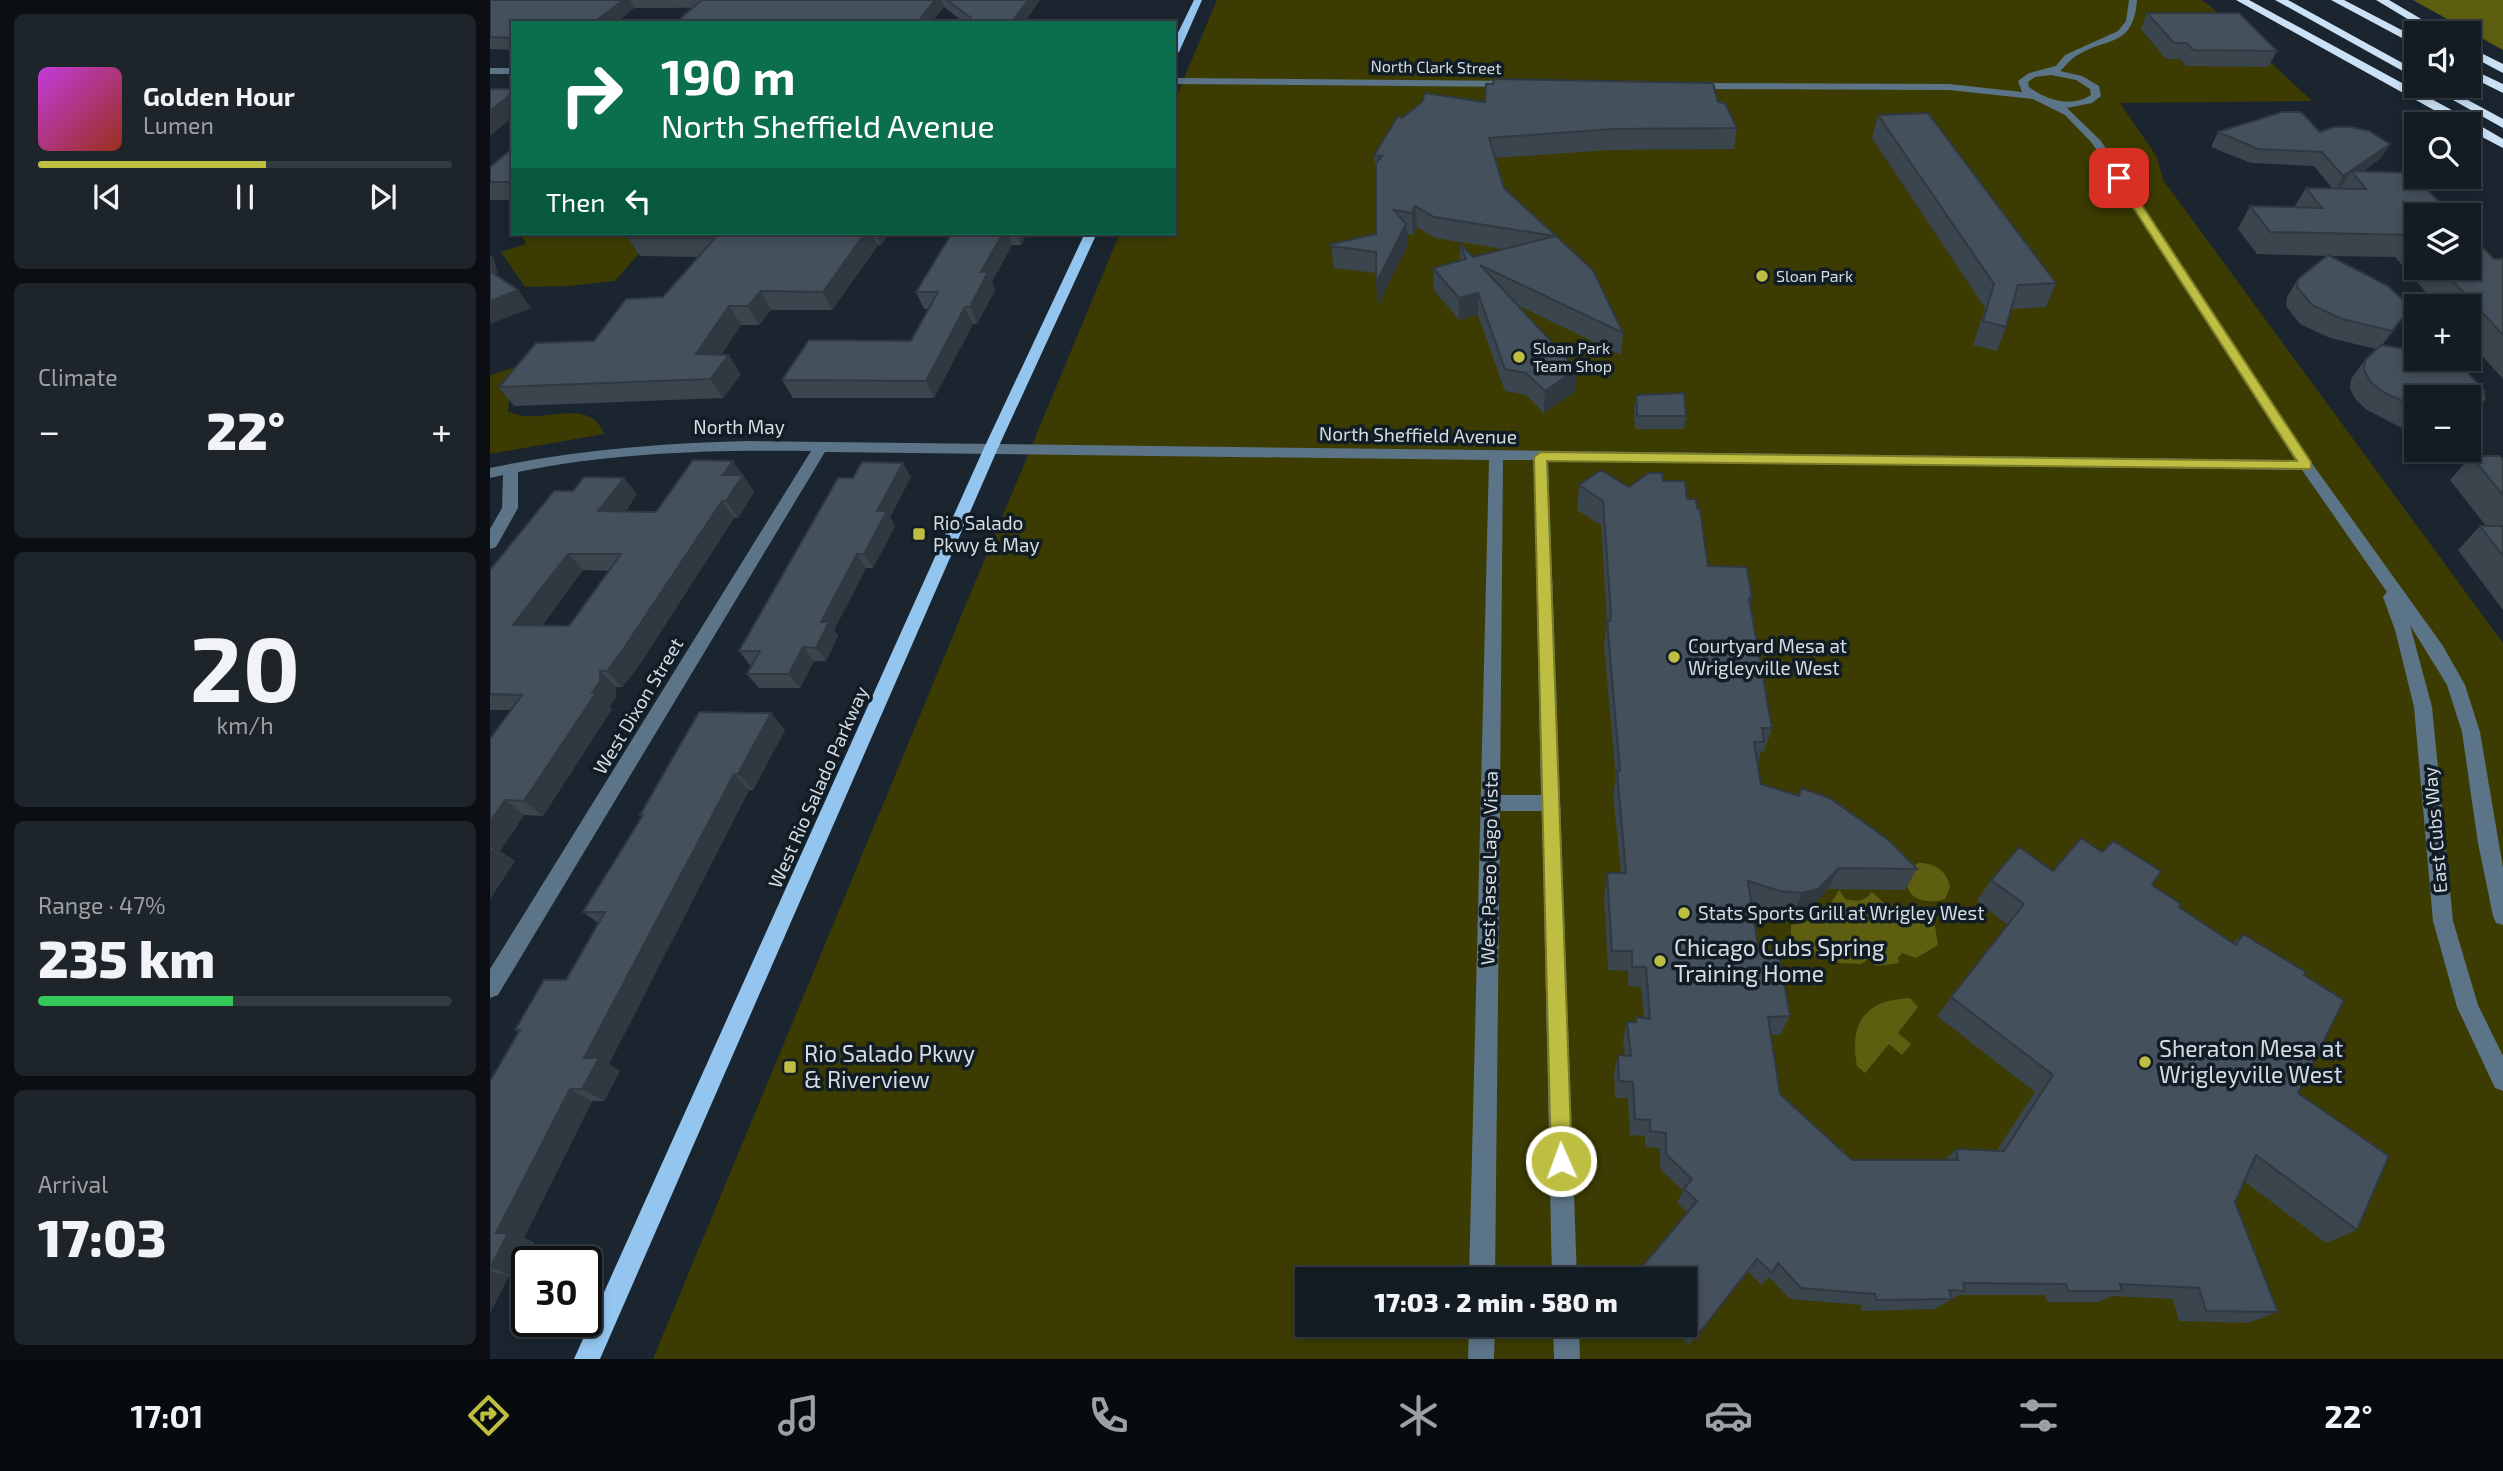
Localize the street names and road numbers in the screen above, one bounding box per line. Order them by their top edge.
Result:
street label: North Clark Street [1370,56,1502,77]
street label: North May [693,415,785,438]
street label: North Sheffield Avenue [1319,421,1517,448]
street label: West Dixon Street [588,633,687,778]
street label: West Rio Salado Parkway [763,682,872,891]
street label: East Cubs Way [2418,766,2451,894]
street label: West Paseo Lago Vista [1475,771,1502,965]

